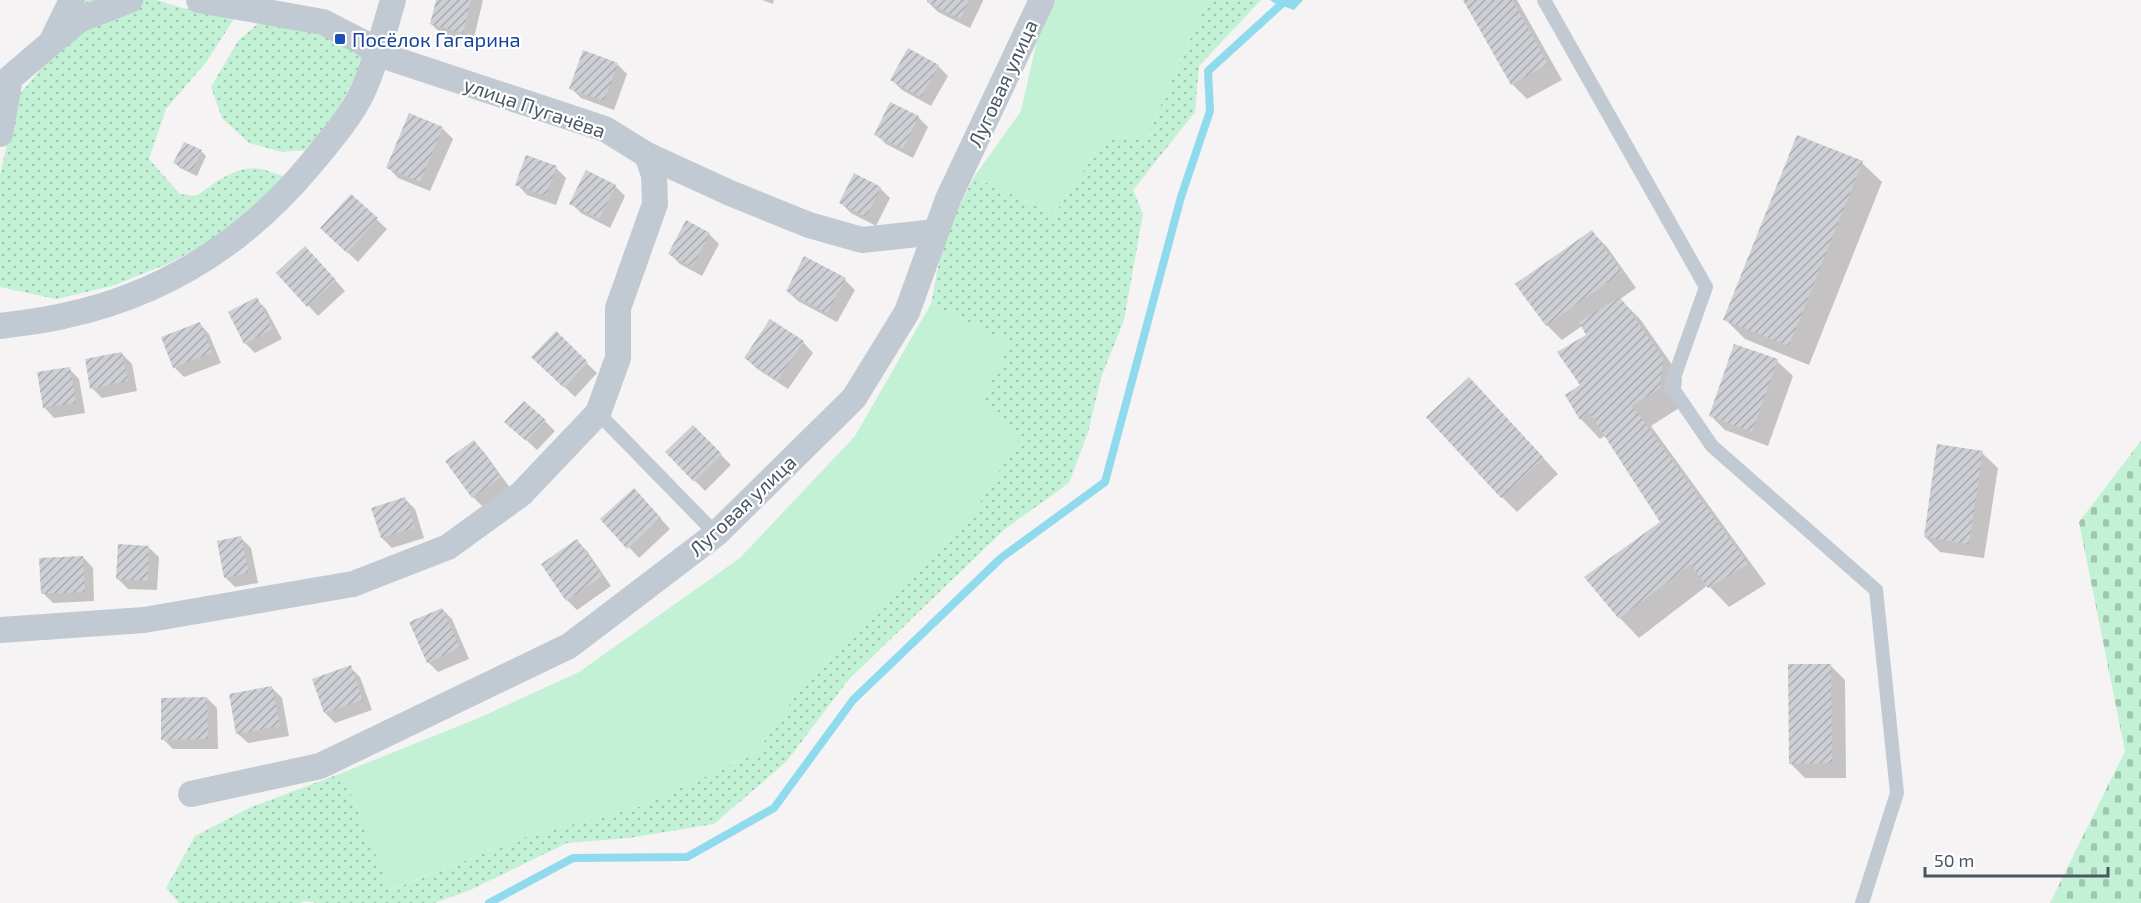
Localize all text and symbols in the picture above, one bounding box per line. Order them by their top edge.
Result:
street label: Луговая улица [962,16,1043,151]
place label: Посёлок Гагарина [352,27,521,51]
marker: Посёлок Гагарина [333,32,347,46]
street label: улица Пугачёва [461,72,609,143]
street label: Луговая улица [684,449,801,561]
scale bar [1925,840,2108,878]
text: 50 m [1934,849,1974,871]

